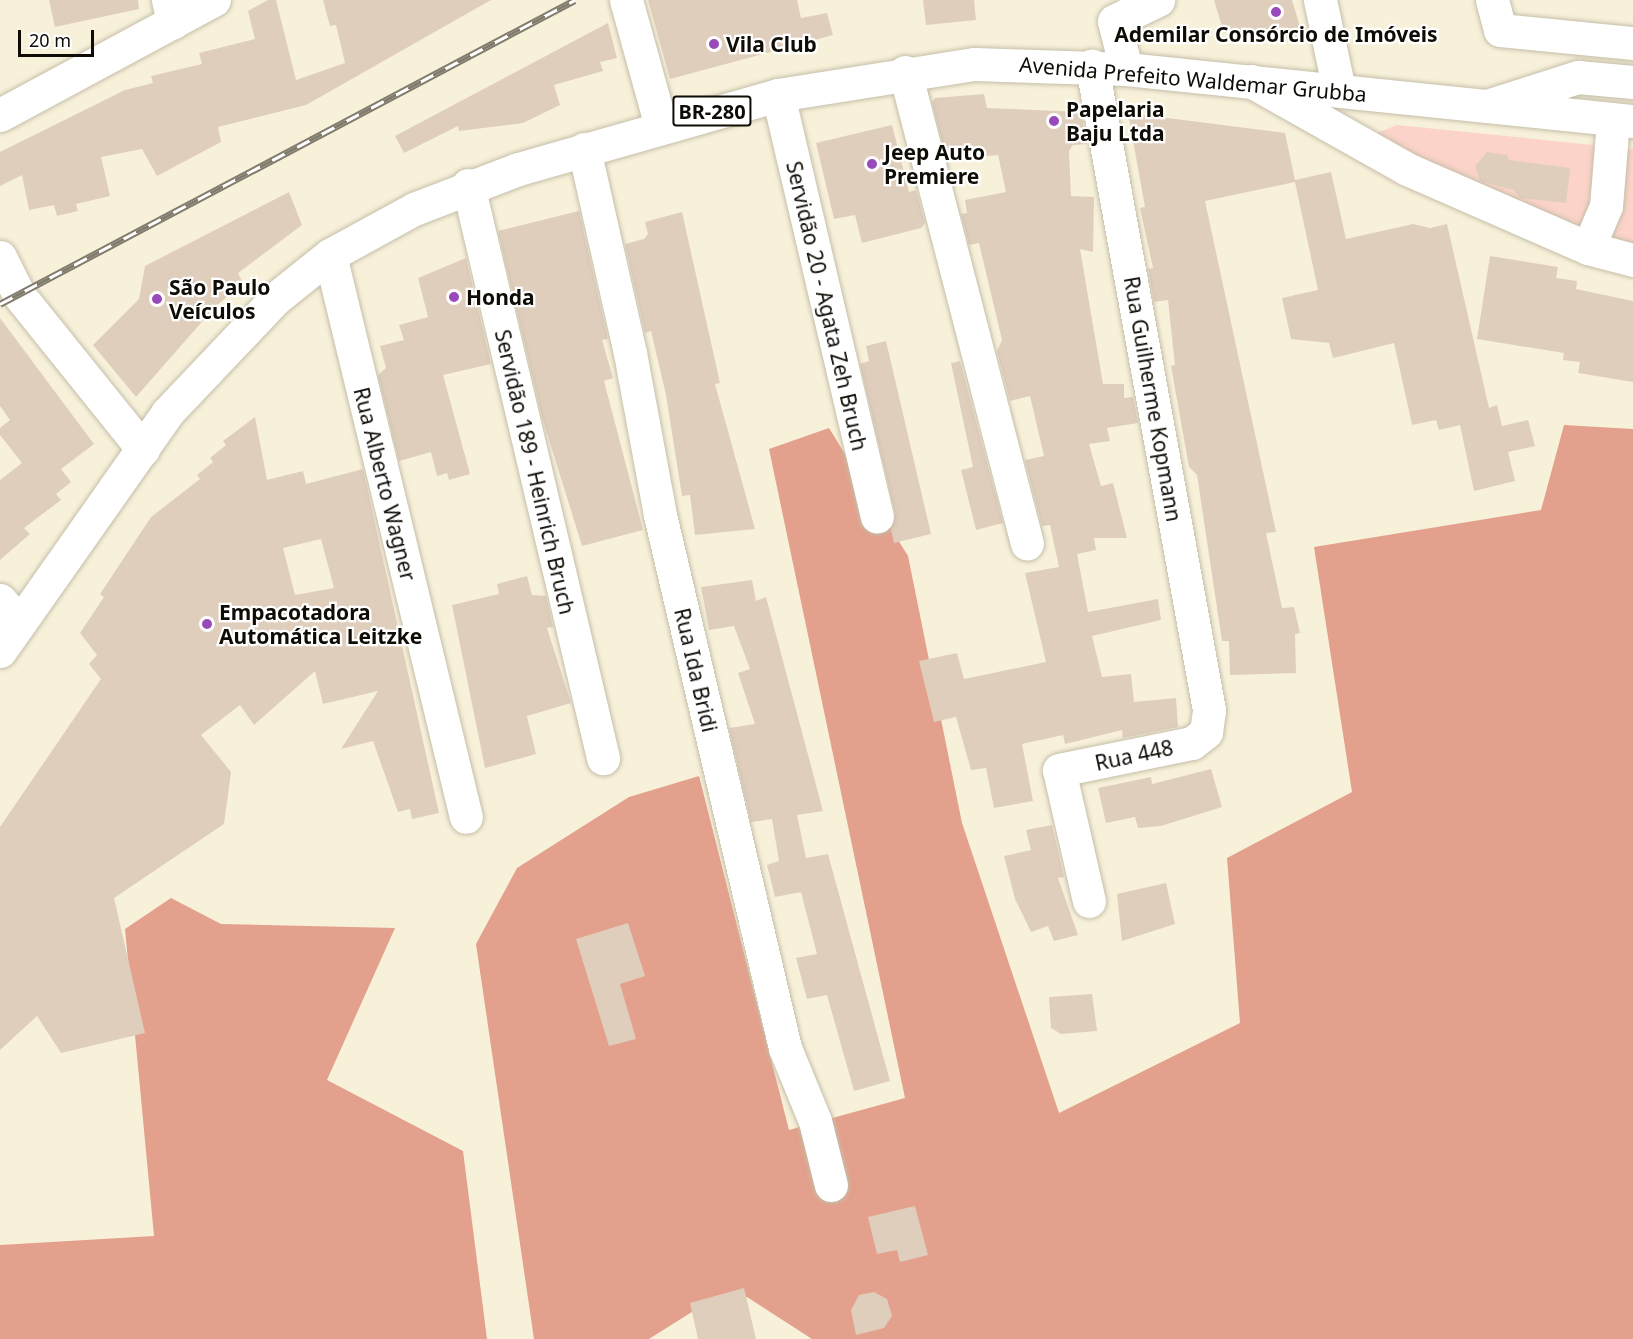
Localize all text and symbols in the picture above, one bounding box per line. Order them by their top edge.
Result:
marker: Ademilar Consórcio de Imóveis [1269,5,1283,19]
scale bar [21,18,98,56]
place label: Ademilar Consórcio de Imóveis [1114,21,1438,47]
text: 20 m [29,28,71,52]
place label: Vila Club [726,31,817,57]
marker: Vila Club [707,37,721,51]
street label: Avenida Prefeito Waldemar Grubba [1018,51,1368,107]
road number: BR-280 [672,94,752,128]
place label: Papelaria Baju Ltda [1066,96,1165,146]
marker: Papelaria Baju Ltda [1047,114,1061,128]
place label: Jeep Auto Premiere [884,139,985,189]
marker: Jeep Auto Premiere [865,157,879,171]
street label: Servidão 20 - Agata Zeh Bruch [781,159,873,453]
place label: São Paulo Veículos [169,274,270,324]
street label: Rua Guilherme Kopmann [1119,274,1187,524]
place label: Honda [466,284,535,310]
marker: Honda [447,290,461,304]
marker: São Paulo Veículos [150,292,164,306]
street label: Servidão 189 - Heinrich Bruch [490,327,580,617]
street label: Rua Alberto Wagner [349,385,421,583]
place label: Empacotadora Automática Leitzke [219,599,422,649]
street label: Rua Ida Bridi [669,605,723,735]
marker: Empacotadora Automática Leitzke [200,617,214,631]
street label: Rua 448 [1093,734,1175,776]

